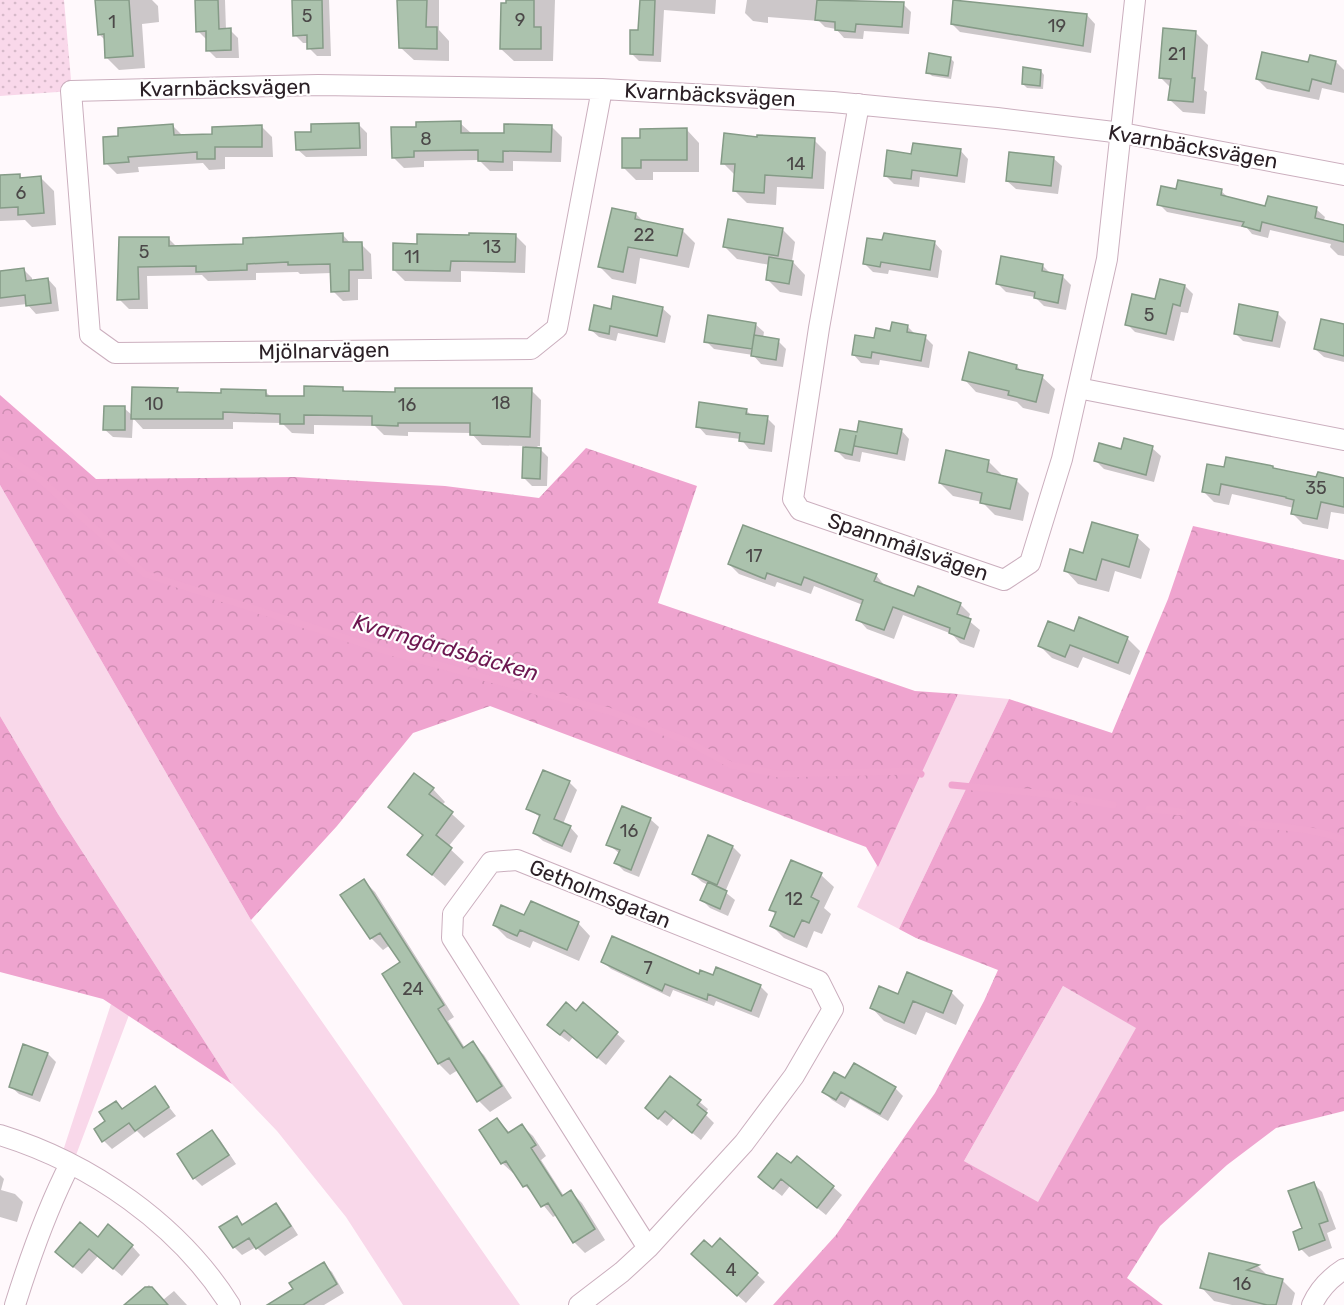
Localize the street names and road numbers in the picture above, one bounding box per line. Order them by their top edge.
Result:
street label: Kvarnbäcksvägen [139,74,311,101]
street label: Kvarnbäcksvägen [624,78,796,111]
street label: Kvarnbäcksvägen [1106,119,1280,174]
street label: Mjölnarvägen [258,337,390,364]
street label: Spannmålsvägen [825,507,992,586]
street label: Getholmsgatan [526,854,674,933]

